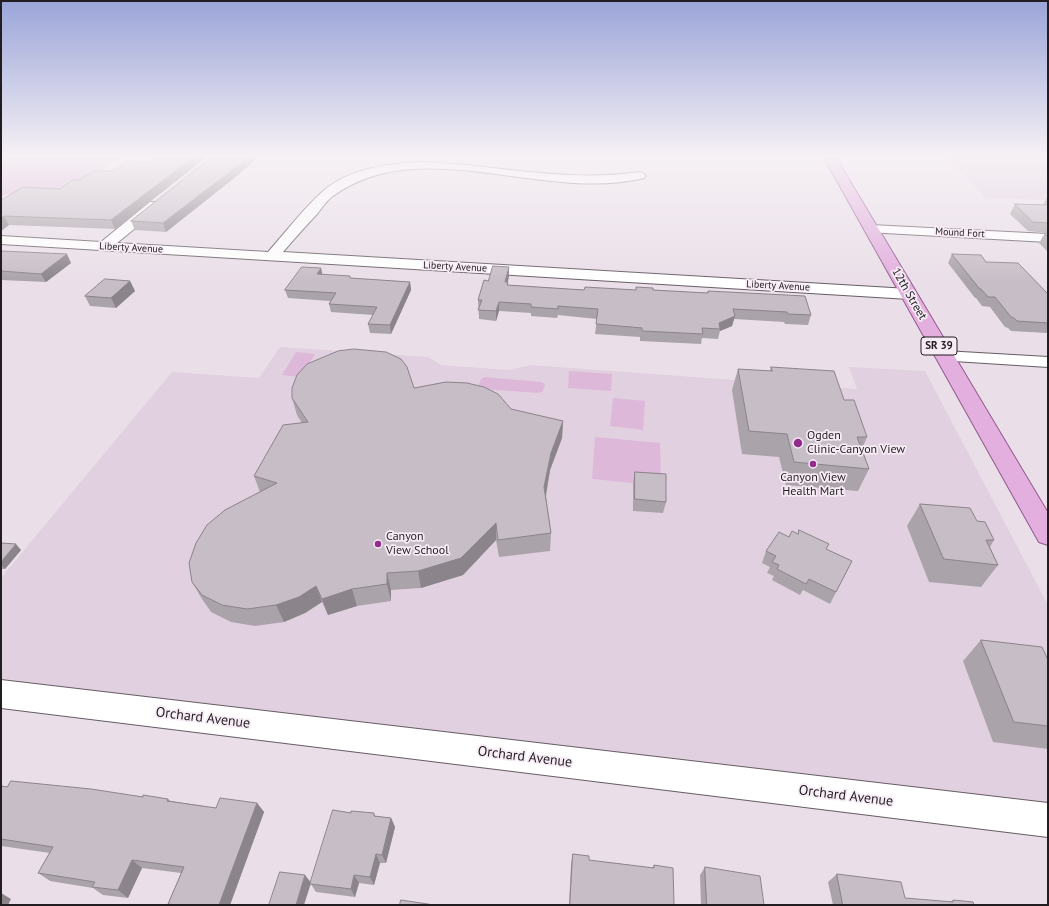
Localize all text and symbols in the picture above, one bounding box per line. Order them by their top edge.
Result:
street label: Mound Fort [935,226,985,240]
street label: Liberty Avenue [99,240,163,256]
street label: Liberty Avenue [423,259,487,275]
street label: 12th Street [888,265,930,323]
street label: Liberty Avenue [746,278,810,294]
road number: SR 39 [921,337,957,355]
place label: Ogden Clinic-Canyon View [807,429,905,457]
marker: Ogden Clinic-Canyon View [792,437,804,449]
marker: Canyon View Health Mart [808,459,818,469]
place label: Canyon View Health Mart [780,471,846,499]
place label: Canyon View School [386,530,449,558]
marker: Canyon View School [373,539,383,549]
street label: Orchard Avenue [155,704,251,732]
street label: Orchard Avenue [477,743,573,771]
street label: Orchard Avenue [798,782,894,810]

